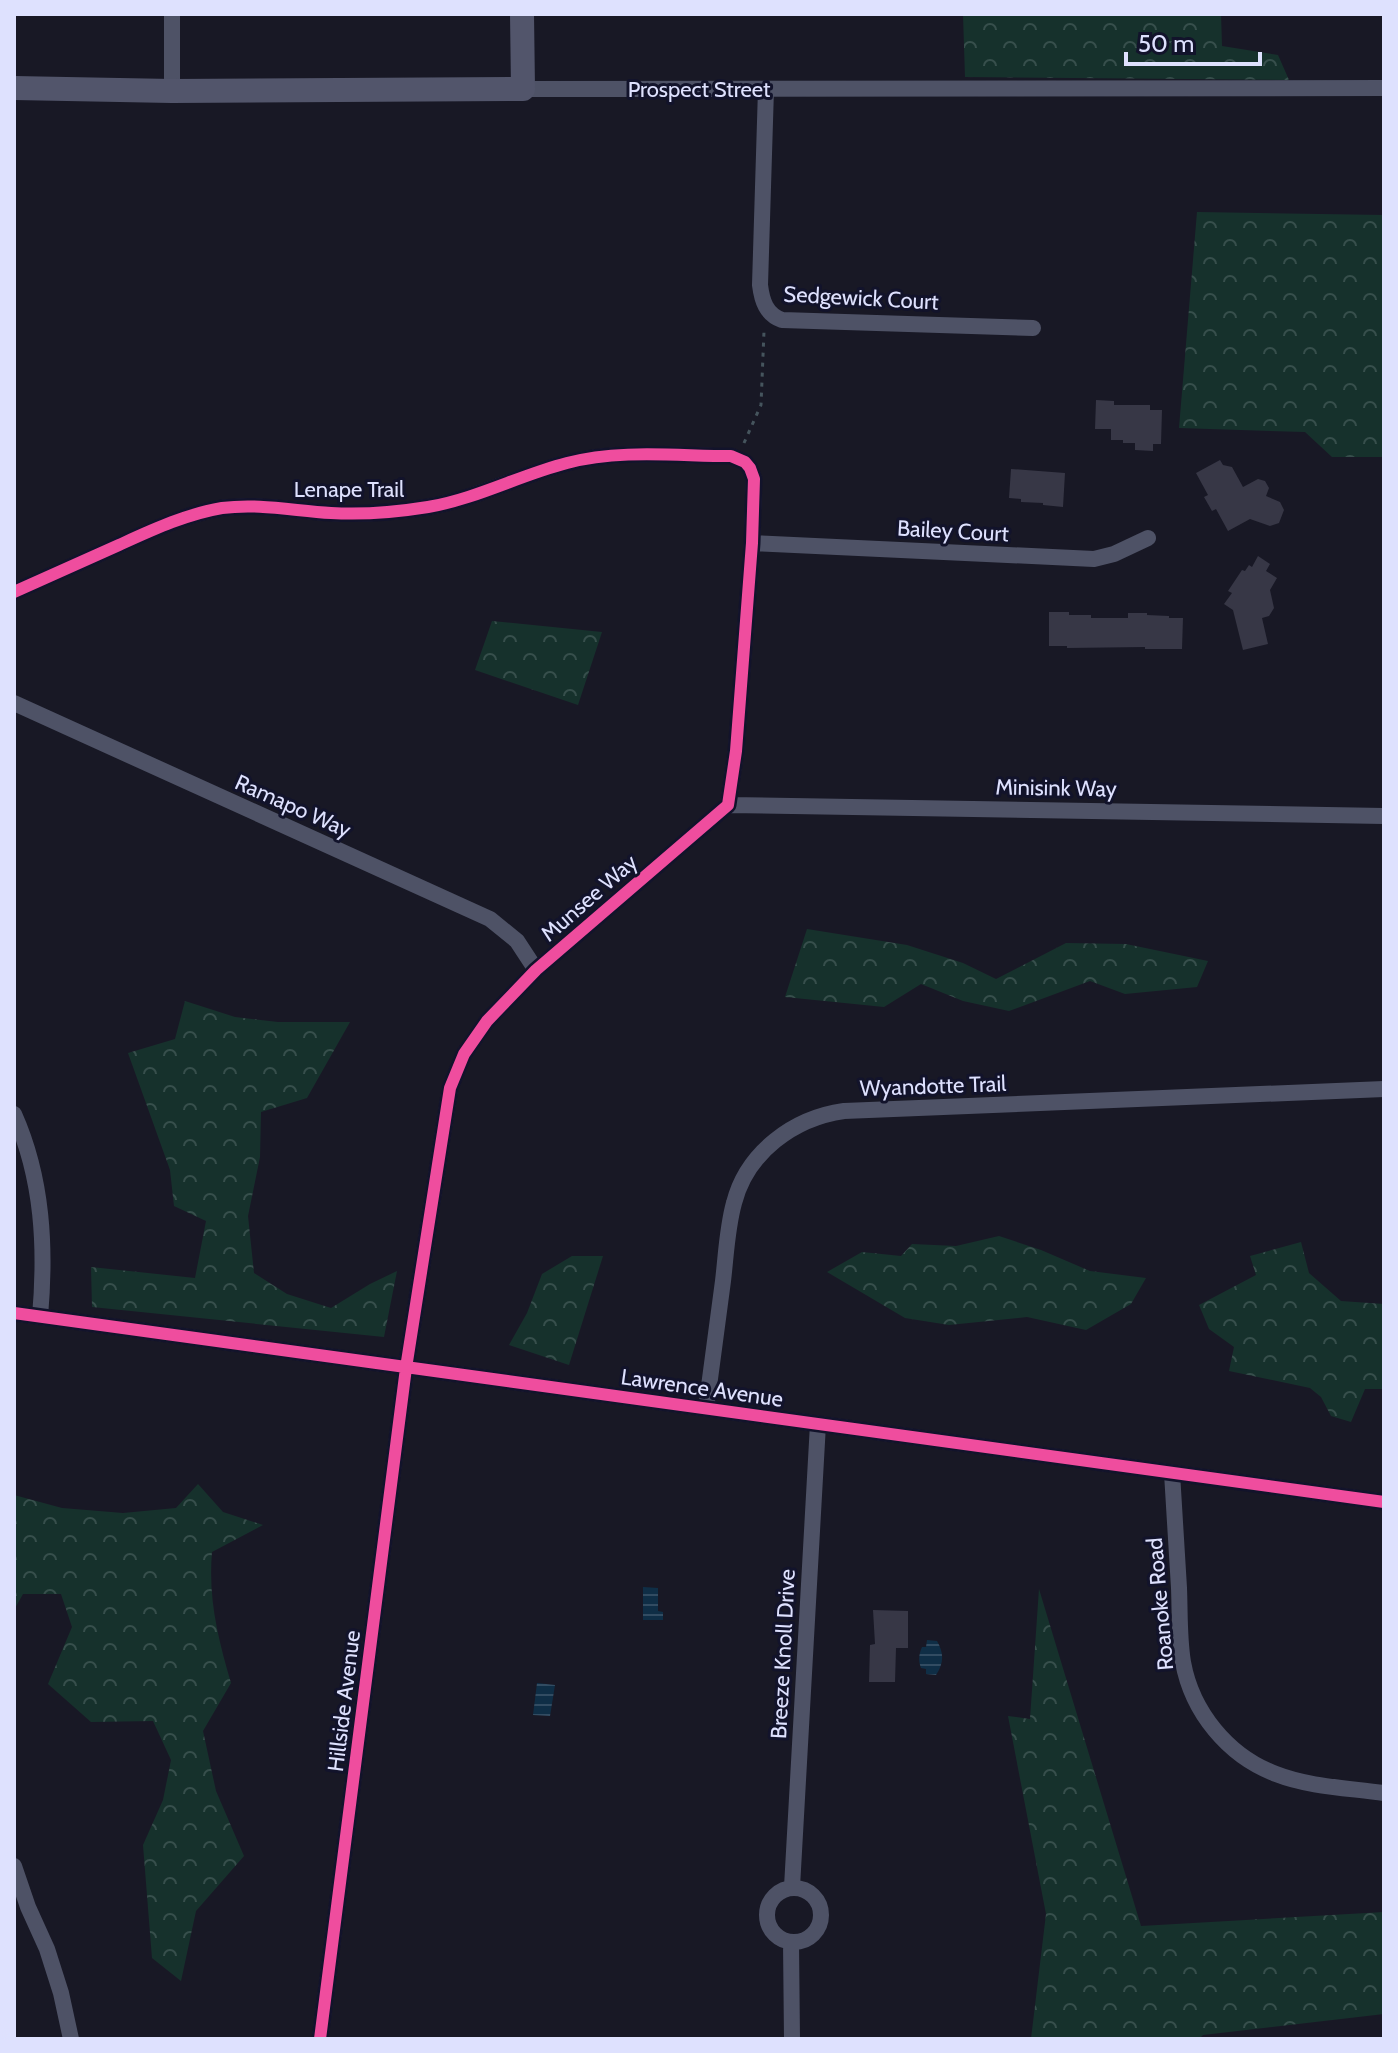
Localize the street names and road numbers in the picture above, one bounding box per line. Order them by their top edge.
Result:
street label: Prospect Street [628,76,771,103]
street label: Sedgewick Court [783,280,940,316]
street label: Lenape Trail [294,476,405,503]
street label: Bailey Court [896,515,1010,547]
street label: Ramapo Way [231,768,355,844]
street label: Minisink Way [995,773,1117,803]
street label: Munsee Way [535,849,643,947]
street label: Wyandotte Trail [859,1070,1008,1102]
street label: Lawrence Avenue [619,1363,785,1413]
street label: Roanoke Road [1141,1536,1179,1672]
street label: Breeze Knoll Drive [765,1568,801,1740]
street label: Hillside Avenue [322,1629,366,1773]

